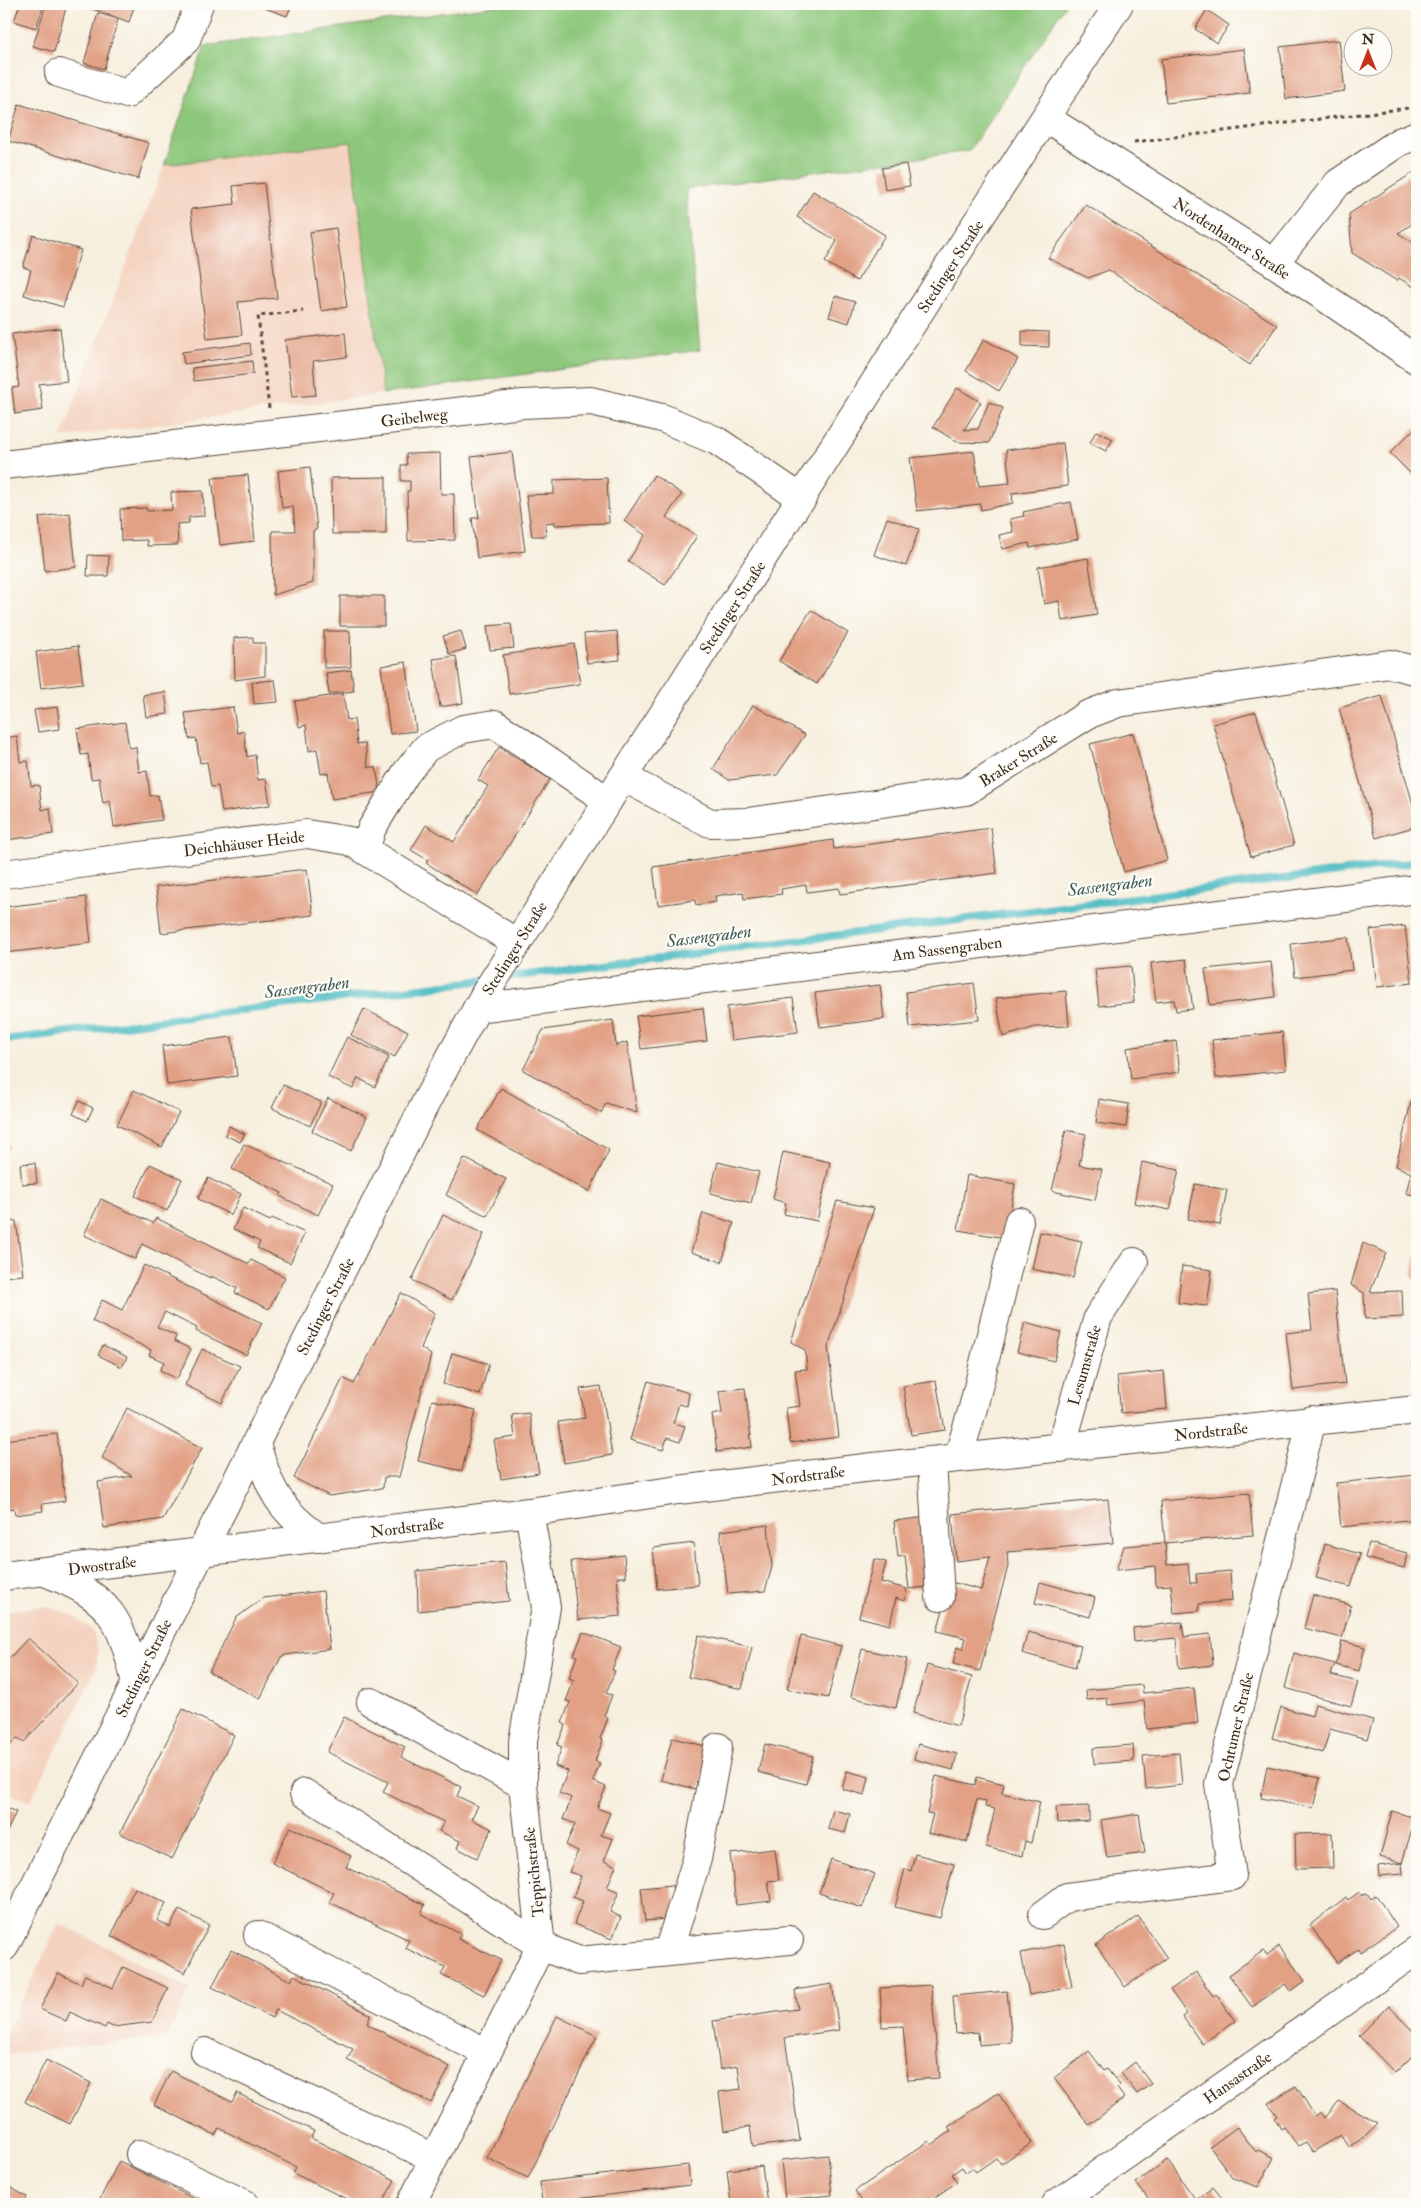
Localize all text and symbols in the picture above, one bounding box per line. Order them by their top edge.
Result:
north arrow [1344,28,1394,78]
text: N [1361,31,1375,48]
street label: Nordenhamer Straße [1169,194,1294,284]
street label: Stedinger Straße [913,216,989,317]
street label: Geibelweg [380,404,450,432]
street label: Stedinger Straße [695,557,771,658]
street label: Braker Straße [976,728,1062,792]
street label: Deichhäuser Heide [182,827,306,861]
water label: Sassengraben [1065,869,1154,902]
street label: Stedinger Straße [478,898,552,999]
water label: Sassengraben [664,920,753,953]
street label: Am Sassengraben [890,932,1003,966]
water label: Sassengraben [262,971,351,1004]
street label: Stedinger Straße [293,1254,359,1359]
street label: Lesumstraße [1064,1322,1106,1408]
street label: Nordstraße [1173,1418,1249,1446]
street label: Nordstraße [770,1462,846,1490]
street label: Nordstraße [369,1514,445,1542]
street label: Dwostraße [67,1552,138,1580]
street label: Stedinger Straße [111,1616,176,1721]
street label: Ochtumer Straße [1214,1670,1258,1784]
street label: Teppichstraße [519,1826,550,1918]
street label: Hansastraße [1200,2047,1276,2109]

